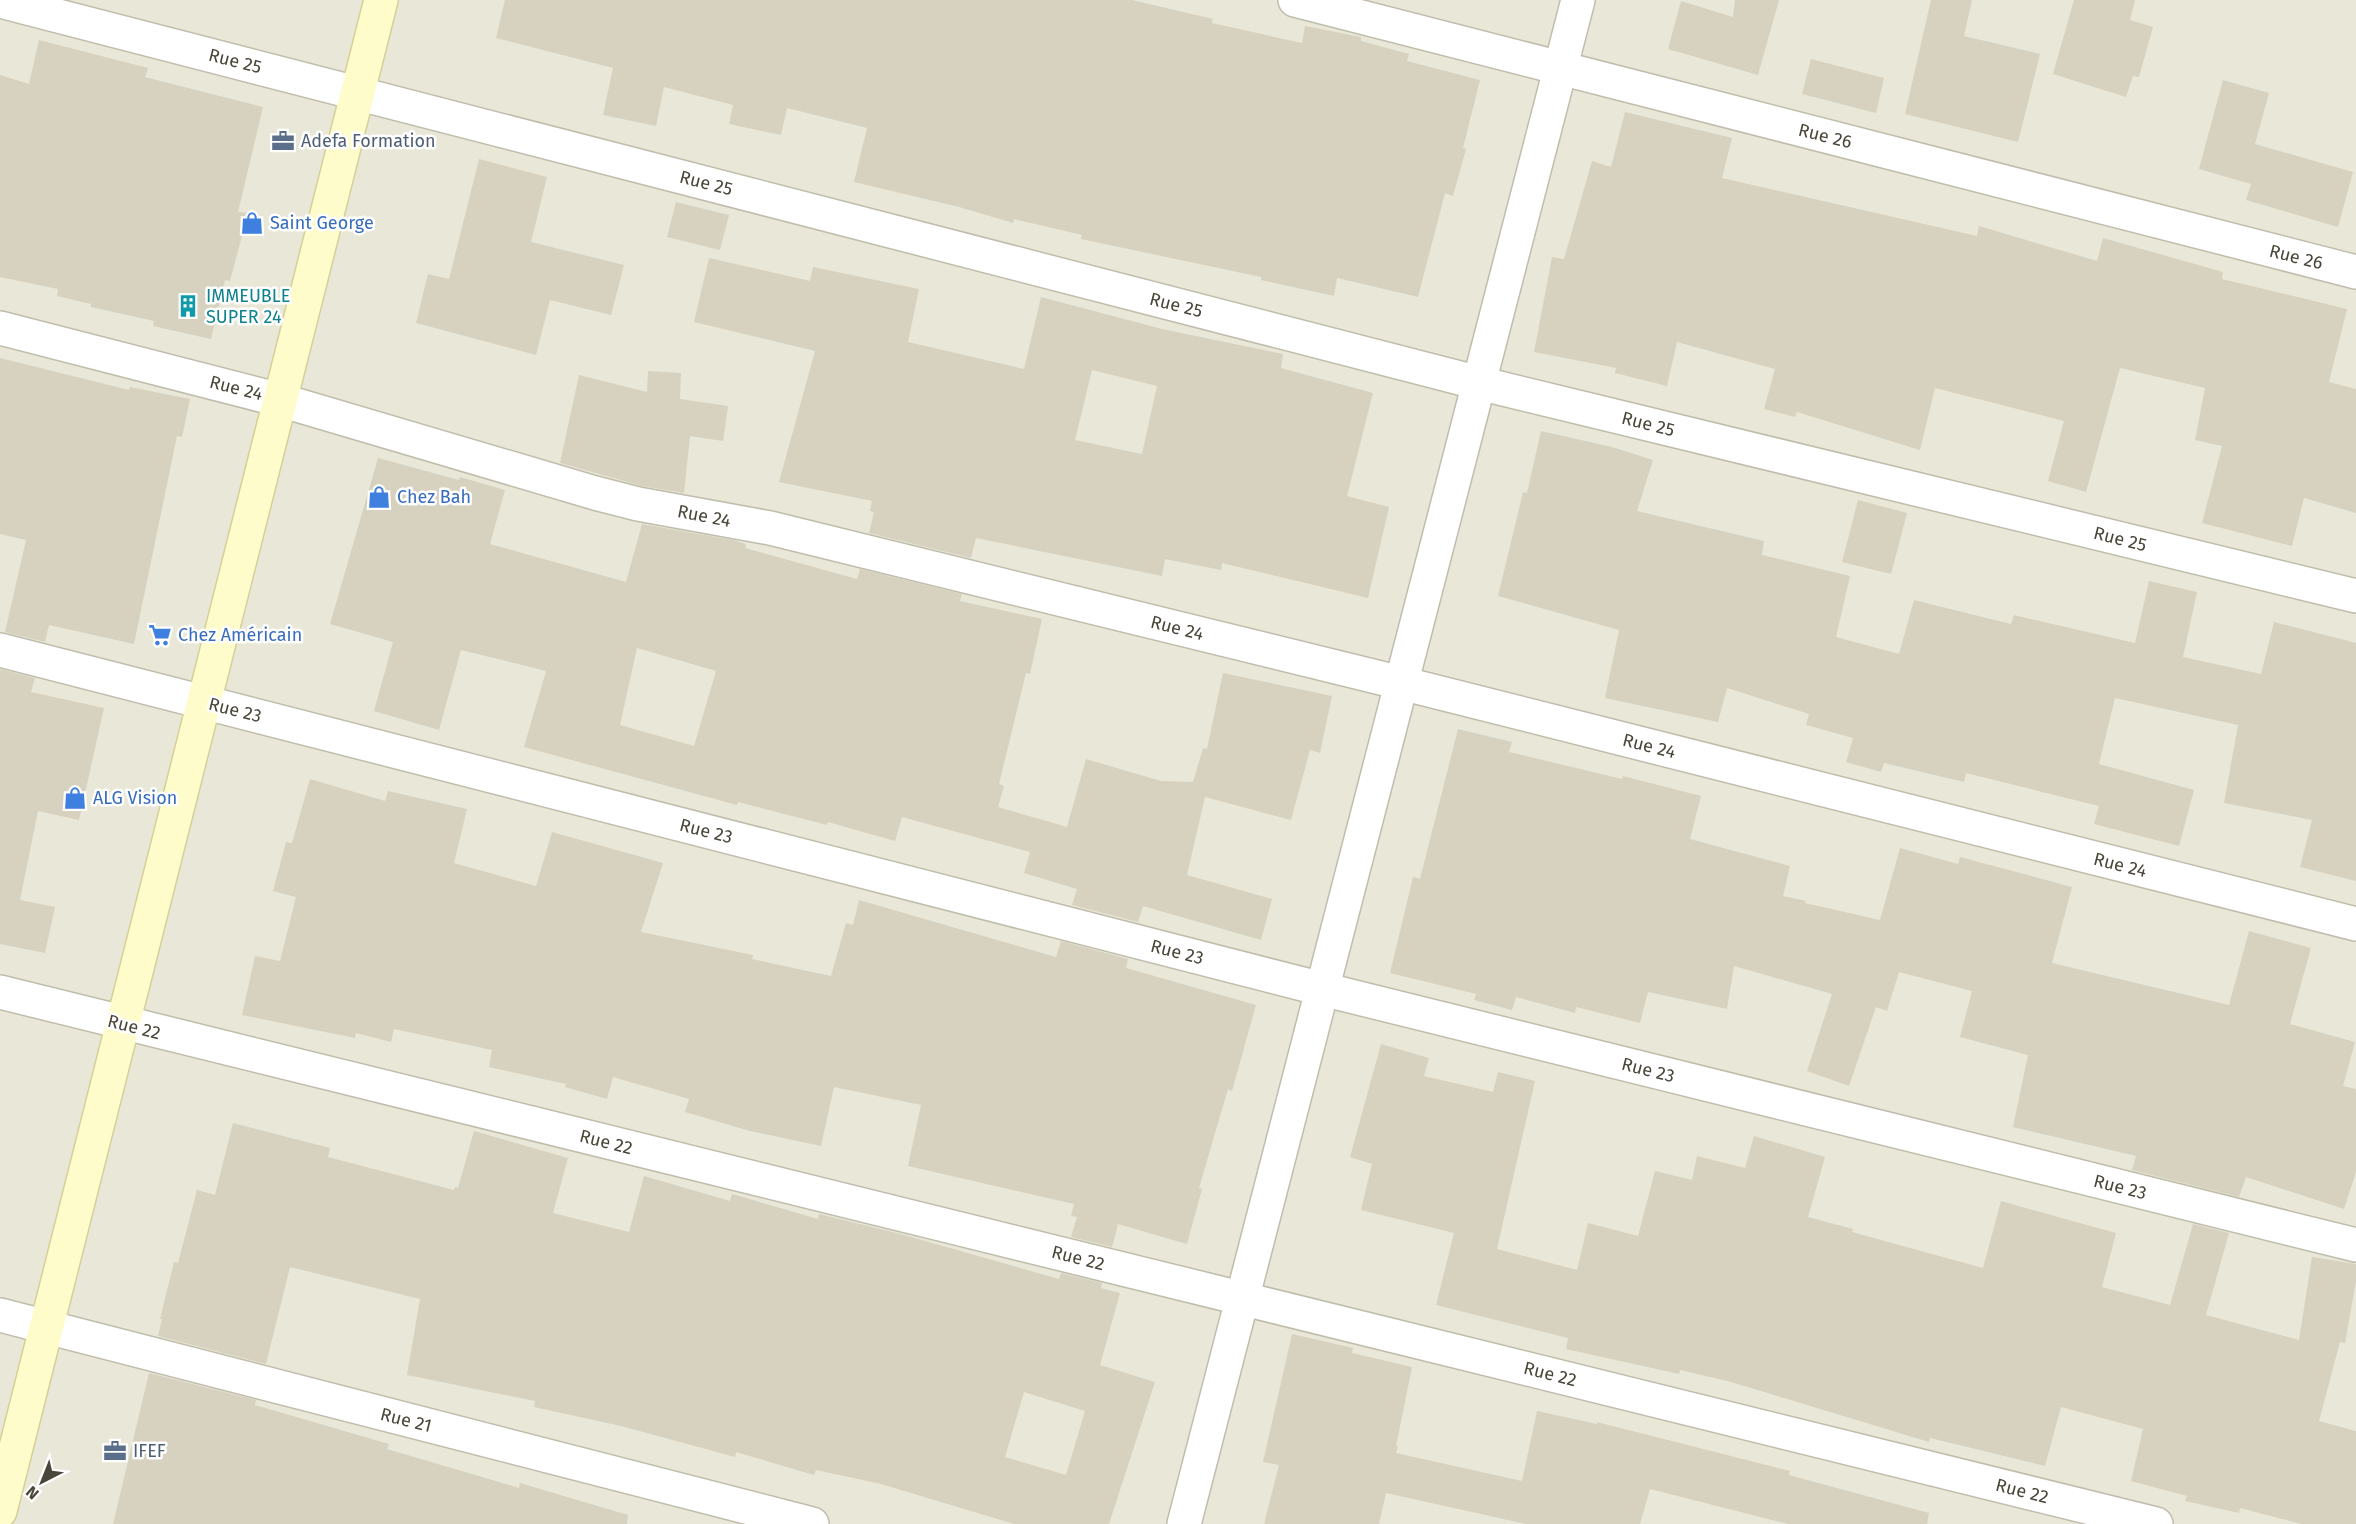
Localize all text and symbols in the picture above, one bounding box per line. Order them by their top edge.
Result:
street label: Rue 25 [206,44,264,78]
street label: Rue 26 [1796,119,1854,153]
office icon: Adefa Formation [270,128,296,154]
place label: Adefa Formation [301,130,436,152]
street label: Rue 25 [677,166,735,200]
shop icon: Saint George [239,210,265,236]
place label: Saint George [270,212,374,234]
street label: Rue 26 [2267,240,2325,274]
place label: IMMEUBLE SUPER 24 [206,285,290,328]
street label: Rue 25 [1147,288,1205,322]
building icon: IMMEUBLE SUPER 24 [175,293,201,319]
street label: Rue 24 [207,371,265,405]
street label: Rue 25 [1619,407,1677,441]
shop icon: Chez Bah [366,484,392,510]
place label: Chez Bah [397,486,471,508]
street label: Rue 24 [675,500,733,532]
street label: Rue 25 [2091,522,2149,556]
street label: Rue 24 [1148,611,1206,645]
supermarket icon: Chez Américain [147,622,173,648]
place label: Chez Américain [178,624,302,646]
street label: Rue 23 [206,693,264,727]
street label: Rue 24 [1620,729,1678,763]
shop icon: ALG Vision [62,785,88,811]
place label: ALG Vision [93,787,177,809]
street label: Rue 23 [677,814,735,848]
street label: Rue 24 [2091,848,2149,882]
street label: Rue 23 [1148,935,1206,969]
street label: Rue 22 [105,1010,163,1044]
street label: Rue 23 [1619,1053,1677,1087]
street label: Rue 22 [577,1125,635,1159]
street label: Rue 23 [2091,1170,2149,1204]
street label: Rue 22 [1049,1241,1107,1275]
street label: Rue 22 [1521,1357,1579,1391]
street label: Rue 21 [378,1403,434,1437]
office icon: IFEF [102,1438,128,1464]
place label: IFEF [133,1440,166,1462]
north arrow [12,1452,72,1512]
street label: Rue 22 [1993,1474,2051,1508]
text: N [22,1482,43,1503]

